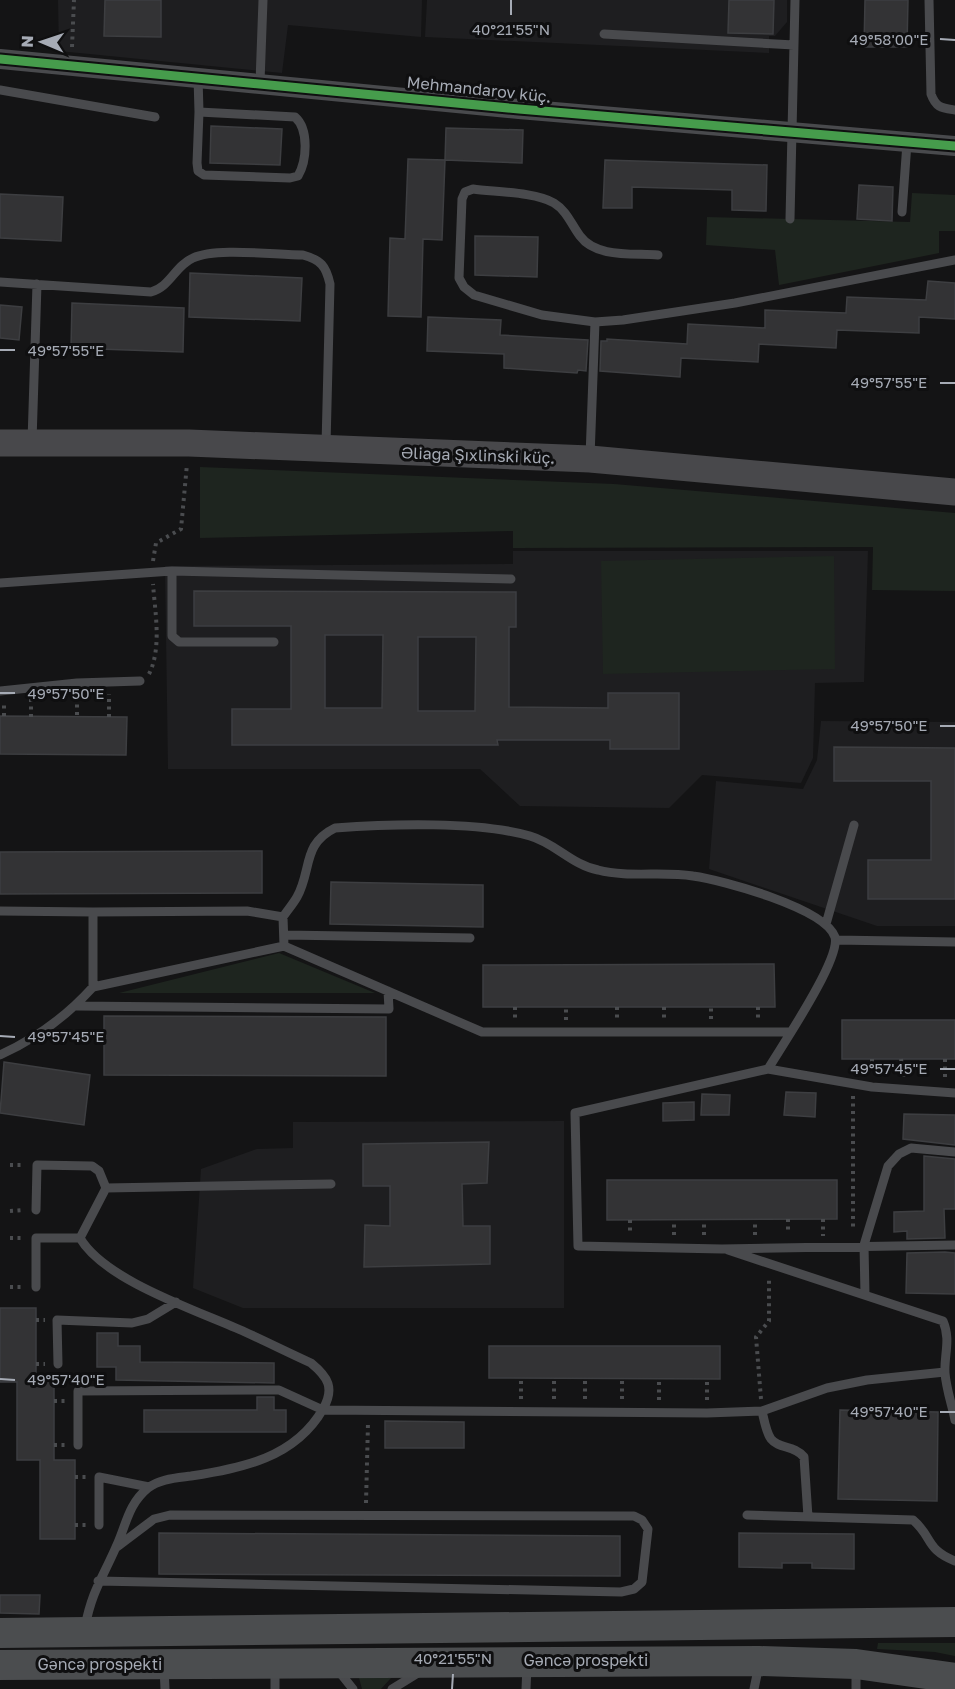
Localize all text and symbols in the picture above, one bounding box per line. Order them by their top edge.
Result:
north arrow [12,12,72,72]
text: 40°21'55"N [472,20,550,38]
text: 49°58'00"E [850,30,928,48]
text: N [17,35,37,48]
street label: Mehmandarov küç. [406,71,552,107]
text: 49°57'55"E [28,341,104,359]
text: 49°57'55"E [851,373,927,391]
street label: Əliağa Şıxlinski küç. [401,442,555,468]
text: 49°57'50"E [27,684,105,702]
text: 49°57'50"E [850,716,928,734]
text: 49°57'45"E [28,1027,104,1045]
text: 49°57'45"E [851,1059,927,1077]
text: 49°57'40"E [27,1370,105,1388]
text: 49°57'40"E [850,1402,928,1420]
text: 40°21'55"N [414,1649,492,1667]
street label: Gəncə prospekti [524,1650,648,1670]
street label: Gəncə prospekti [38,1654,162,1674]

